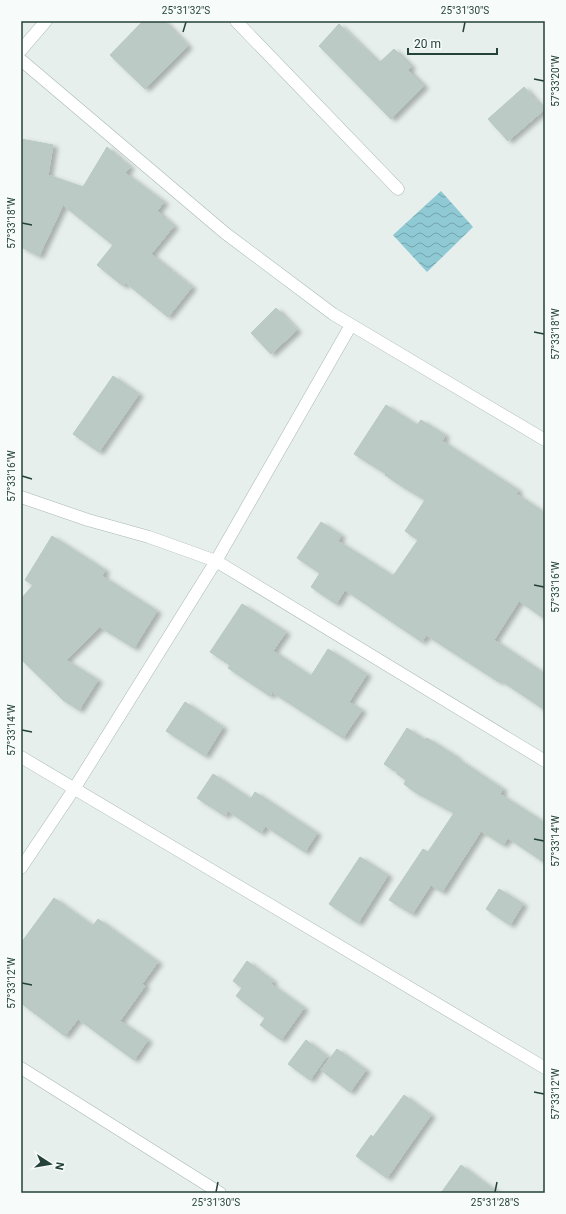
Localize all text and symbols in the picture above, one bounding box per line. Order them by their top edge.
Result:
text: 25°31'32"S [162,5,210,16]
text: 25°31'30"S [441,5,489,16]
scale bar [408,30,497,56]
text: 20 m [414,37,441,51]
text: 57°33'20"W [550,55,561,107]
text: 57°33'18"W [6,197,17,249]
text: 57°33'18"W [550,308,561,360]
text: 57°33'16"W [6,450,17,502]
text: 57°33'16"W [550,561,561,613]
text: 57°33'14"W [6,704,17,756]
text: 57°33'14"W [550,815,561,867]
text: 57°33'12"W [6,957,17,1009]
text: 57°33'12"W [550,1068,561,1120]
north arrow [30,1144,70,1184]
text: N [52,1161,66,1171]
text: 25°31'30"S [192,1197,240,1208]
text: 25°31'28"S [471,1197,519,1208]

